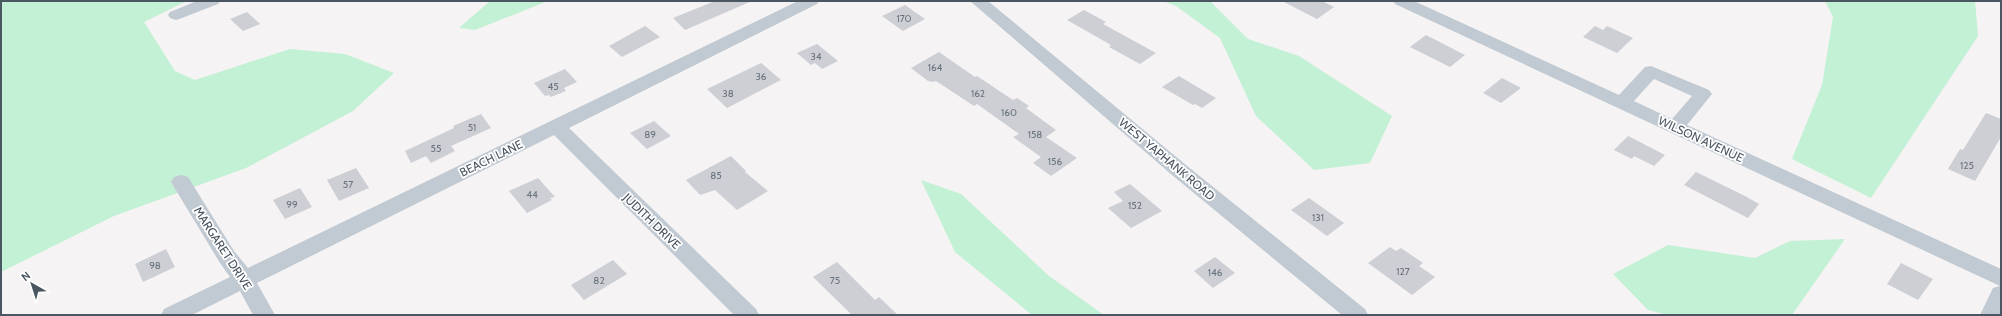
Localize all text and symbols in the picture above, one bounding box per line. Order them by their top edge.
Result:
house number: 170 [896,12,912,25]
house number: 34 [810,50,822,63]
house number: 164 [928,61,943,74]
house number: 36 [755,70,767,83]
house number: 45 [547,80,559,93]
house number: 38 [722,87,734,100]
house number: 162 [971,87,985,100]
house number: 160 [1001,106,1017,119]
street label: WILSON AVENUE [1656,113,1746,165]
street label: WEST YAPHANK ROAD [1116,114,1218,204]
house number: 51 [468,121,476,134]
house number: 89 [644,128,656,141]
house number: 158 [1028,128,1042,141]
street label: BEACH LANE [457,136,525,180]
house number: 55 [431,142,441,155]
house number: 156 [1048,155,1062,168]
house number: 125 [1960,159,1974,172]
house number: 85 [710,169,722,182]
house number: 57 [343,178,353,191]
house number: 44 [526,188,538,201]
street label: JUDITH DRIVE [619,189,684,252]
house number: 99 [286,198,298,211]
house number: 152 [1128,199,1142,212]
street label: MARGARET DRIVE [191,204,256,293]
house number: 131 [1312,211,1324,224]
house number: 98 [149,259,161,272]
north arrow [12,264,52,304]
house number: 127 [1396,265,1410,278]
house number: 146 [1208,266,1223,279]
text: N [18,268,33,284]
house number: 82 [593,274,605,287]
house number: 75 [830,274,840,287]

